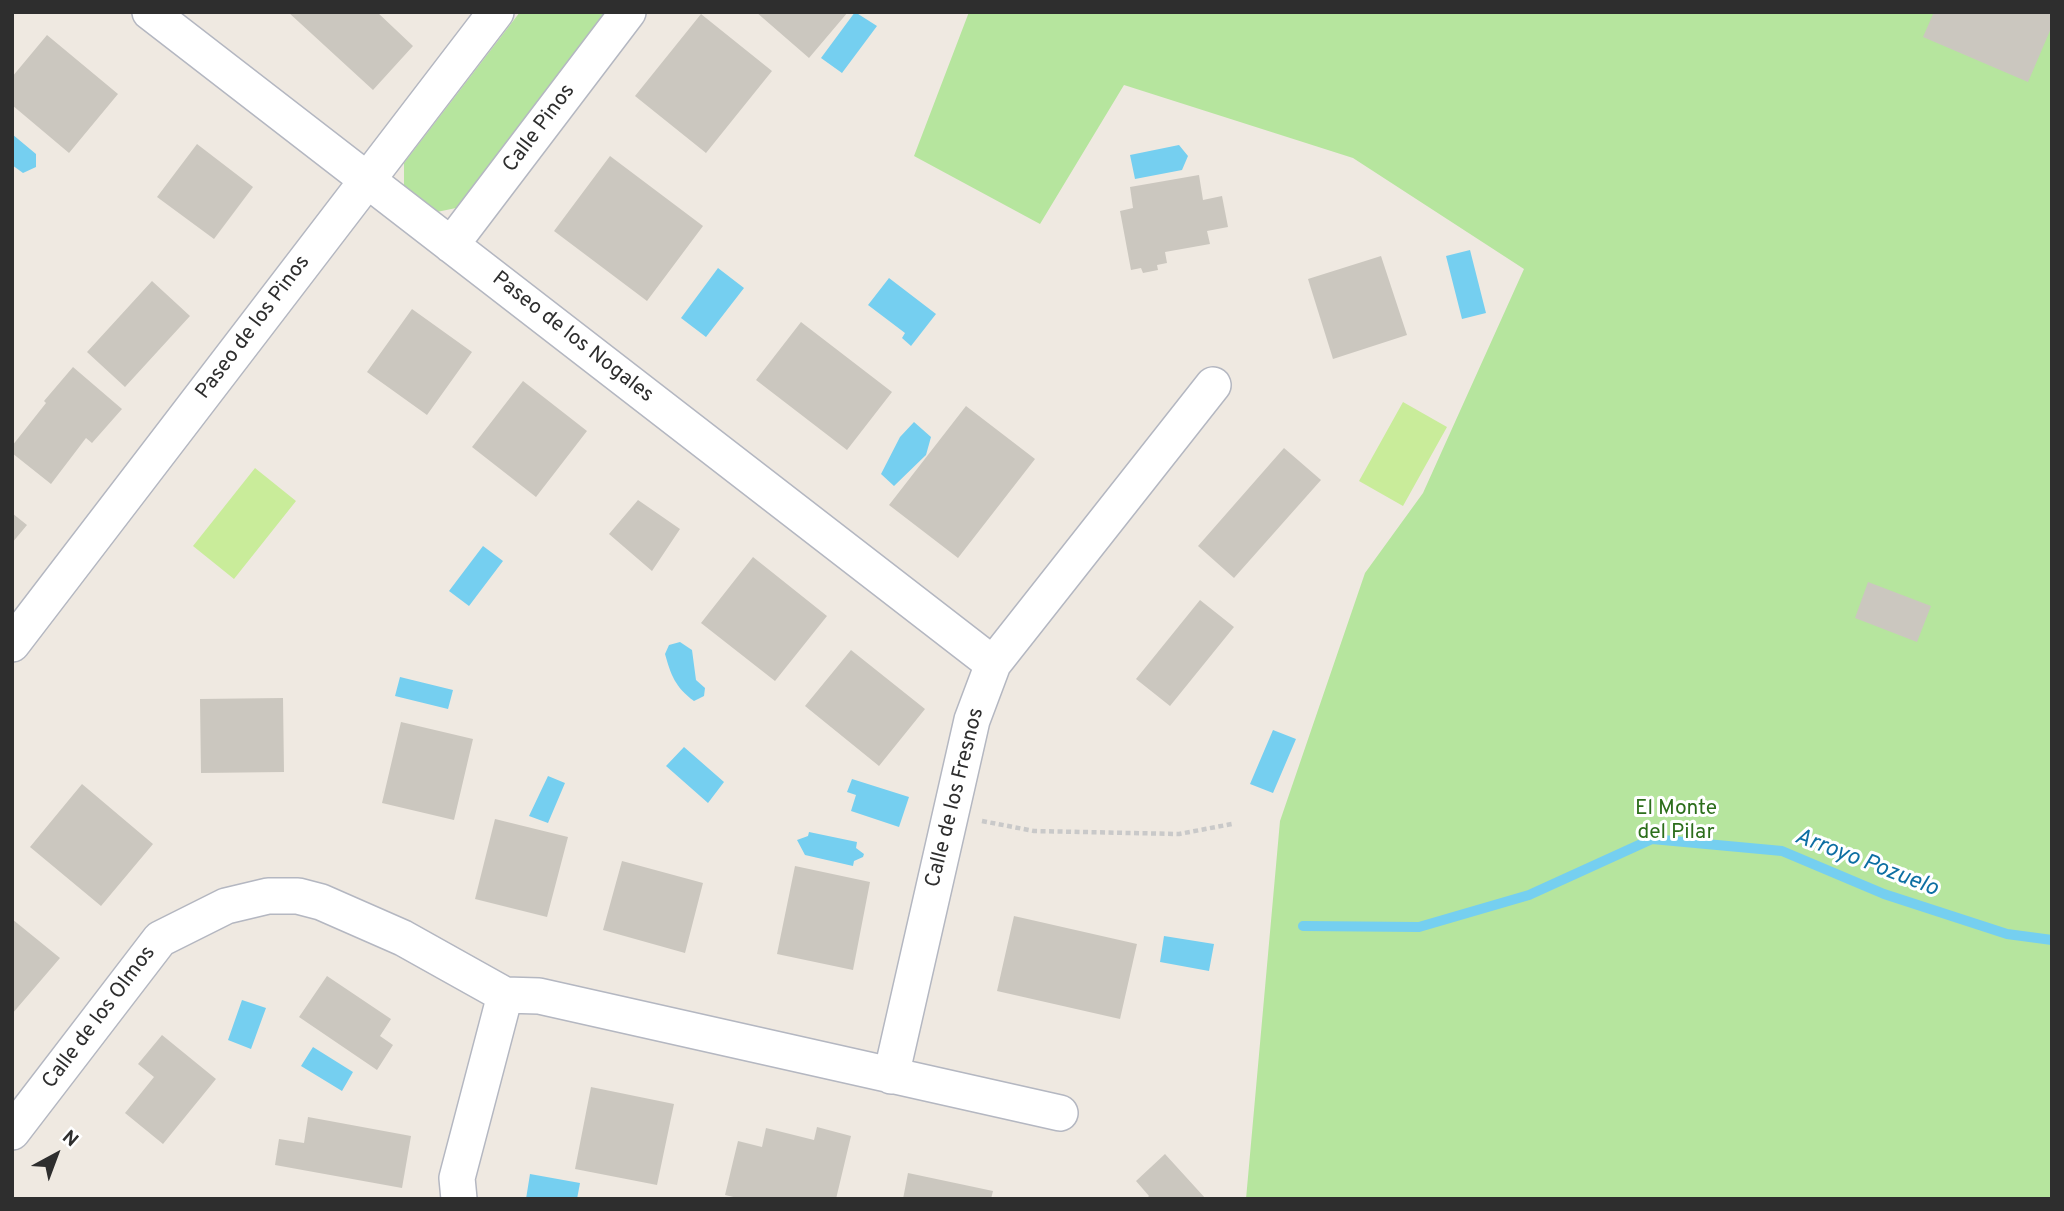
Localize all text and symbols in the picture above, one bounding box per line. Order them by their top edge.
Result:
street label: Calle Pinos [499,80,581,178]
street label: Paseo de los Pinos [192,251,316,405]
street label: Paseo de los Nogales [486,267,658,409]
street label: Calle de los Fresnos [922,706,990,890]
park label: El Monte del Pilar [1635,797,1717,847]
water label: Arroyo Pozuelo [1791,824,1941,904]
street label: Calle de los Olmos [38,942,162,1094]
north arrow [21,1120,91,1190]
text: N [57,1126,83,1153]

